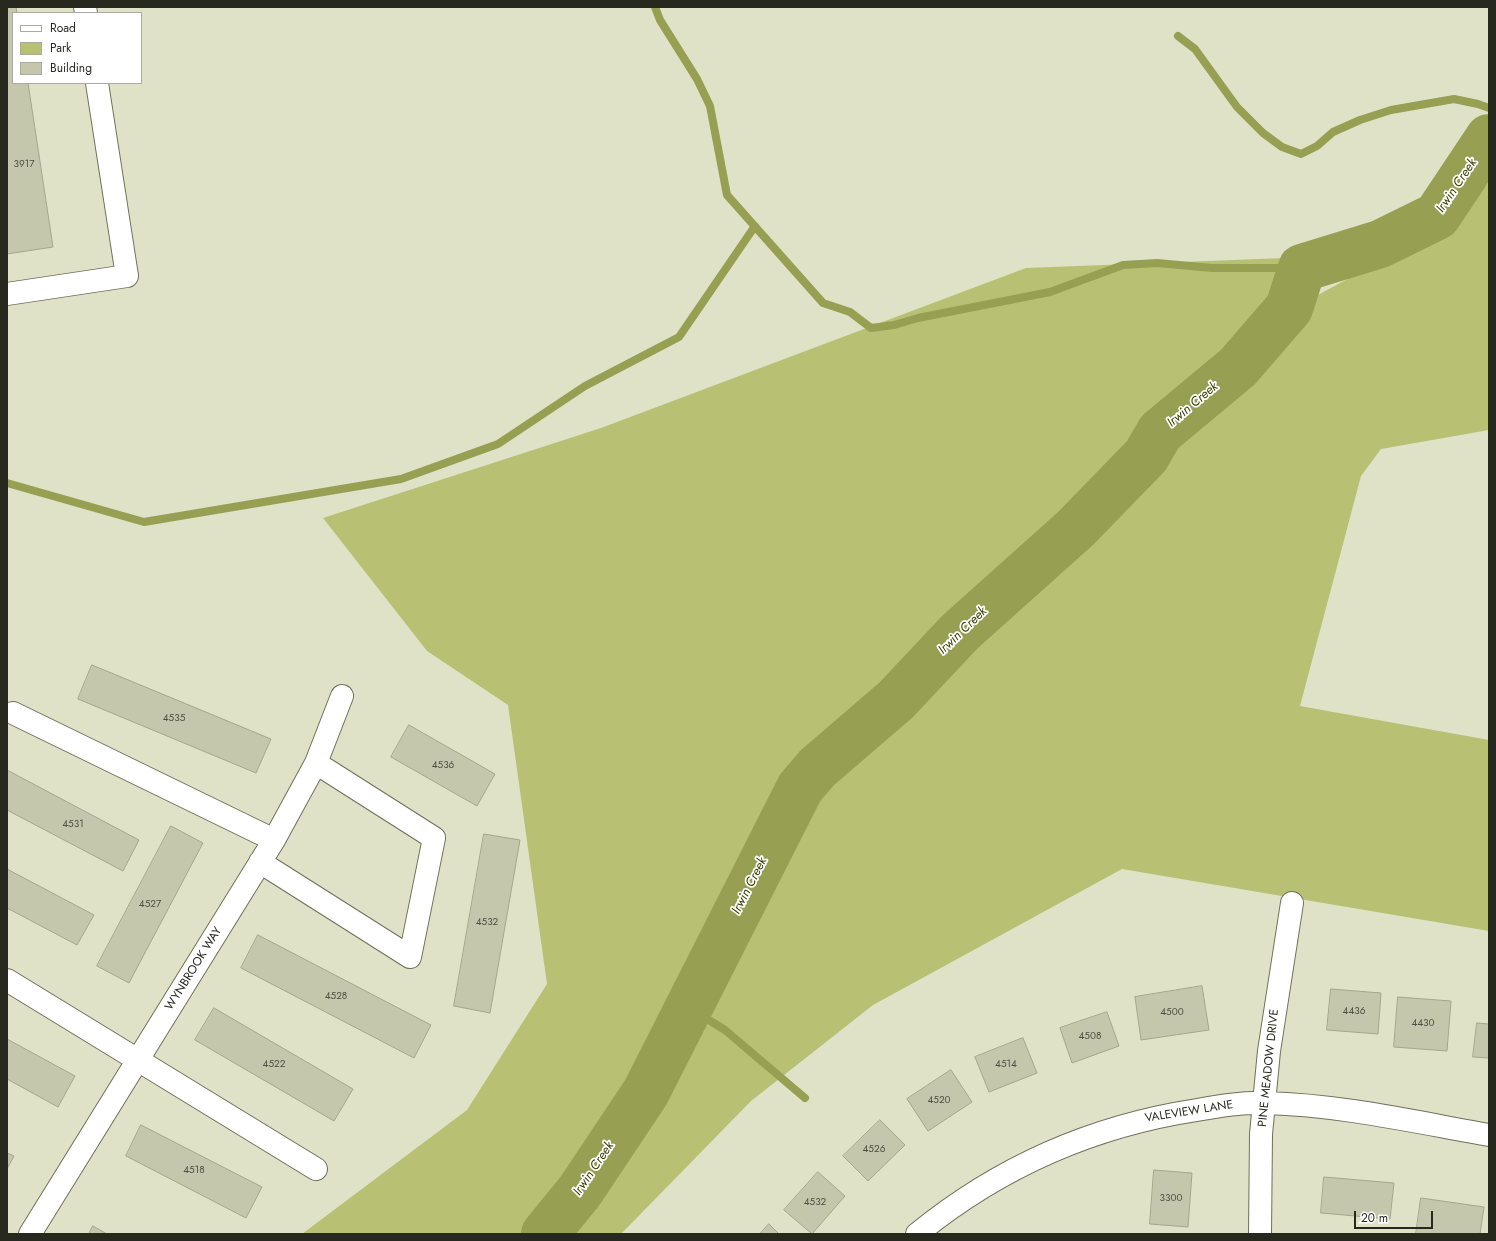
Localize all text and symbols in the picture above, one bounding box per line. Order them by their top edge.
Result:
legend [12,12,142,84]
text: Road [50,19,76,37]
text: Park [50,39,71,57]
text: Building [50,59,92,77]
water label: Irwin Creek [1433,156,1481,216]
house number: 3917 [14,159,34,171]
water label: Irwin Creek [1164,379,1222,431]
water label: Irwin Creek [935,604,991,658]
house number: 4535 [163,713,185,725]
house number: 4536 [432,760,454,772]
house number: 4531 [62,819,84,831]
water label: Irwin Creek [729,855,771,917]
house number: 4527 [139,899,161,911]
house number: 4532 [476,917,498,929]
street label: WYNBROOK WAY [163,925,225,1013]
house number: 4528 [325,991,347,1003]
house number: 4436 [1343,1006,1365,1018]
house number: 4500 [1160,1007,1184,1019]
street label: PINE MEADOW DRIVE [1256,1008,1282,1128]
house number: 4430 [1411,1018,1435,1030]
house number: 4508 [1079,1031,1101,1043]
house number: 4522 [263,1059,285,1071]
house number: 4514 [995,1059,1017,1071]
house number: 4520 [927,1095,951,1107]
street label: VALEVIEW LANE [1144,1098,1234,1126]
water label: Irwin Creek [570,1139,618,1199]
house number: 4526 [863,1144,885,1156]
house number: 4518 [183,1165,205,1177]
house number: 3300 [1160,1193,1182,1205]
house number: 4532 [804,1197,826,1209]
scale bar [1356,1203,1435,1229]
text: 20 m [1361,1209,1388,1227]

